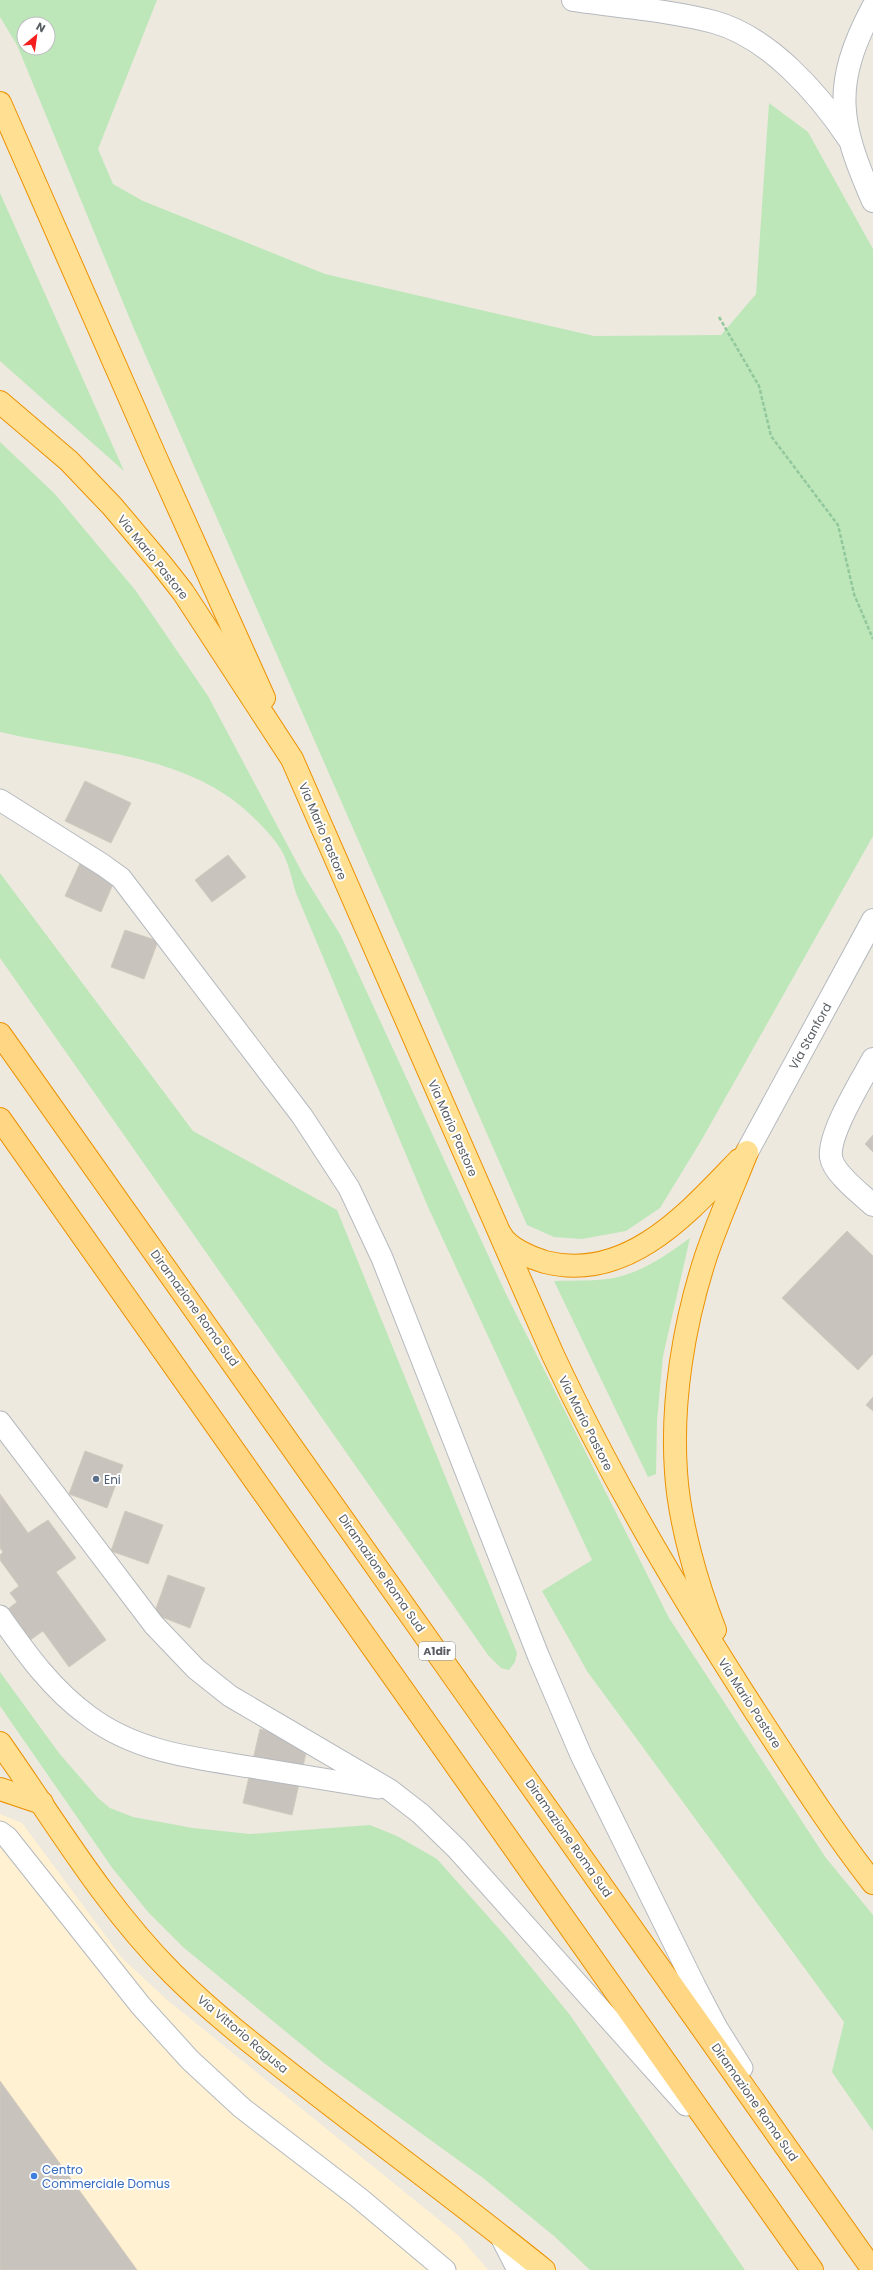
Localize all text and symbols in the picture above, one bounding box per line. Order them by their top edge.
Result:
north arrow [16,16,56,56]
text: N [33,18,48,36]
street label: Via Mario Pastore [114,511,192,603]
street label: Via Mario Pastore [295,780,351,882]
street label: Via Stanford [785,1000,835,1072]
street label: Via Mario Pastore [424,1077,482,1179]
street label: Diramazione Roma Sud [147,1246,243,1370]
street label: Via Mario Pastore [555,1373,617,1473]
place label: Eni [104,1471,121,1488]
marker: Eni [91,1474,101,1484]
street label: Diramazione Roma Sud [335,1511,429,1635]
road number: A1dir [419,1642,455,1660]
street label: Via Mario Pastore [714,1655,786,1751]
street label: Diramazione Roma Sud [522,1776,616,1900]
street label: Via Vittorio Ragusa [194,1991,292,2077]
street label: Diramazione Roma Sud [708,2040,802,2164]
place label: Centro Commerciale Domus [42,2161,170,2192]
marker: Centro Commerciale Domus [29,2171,39,2181]

